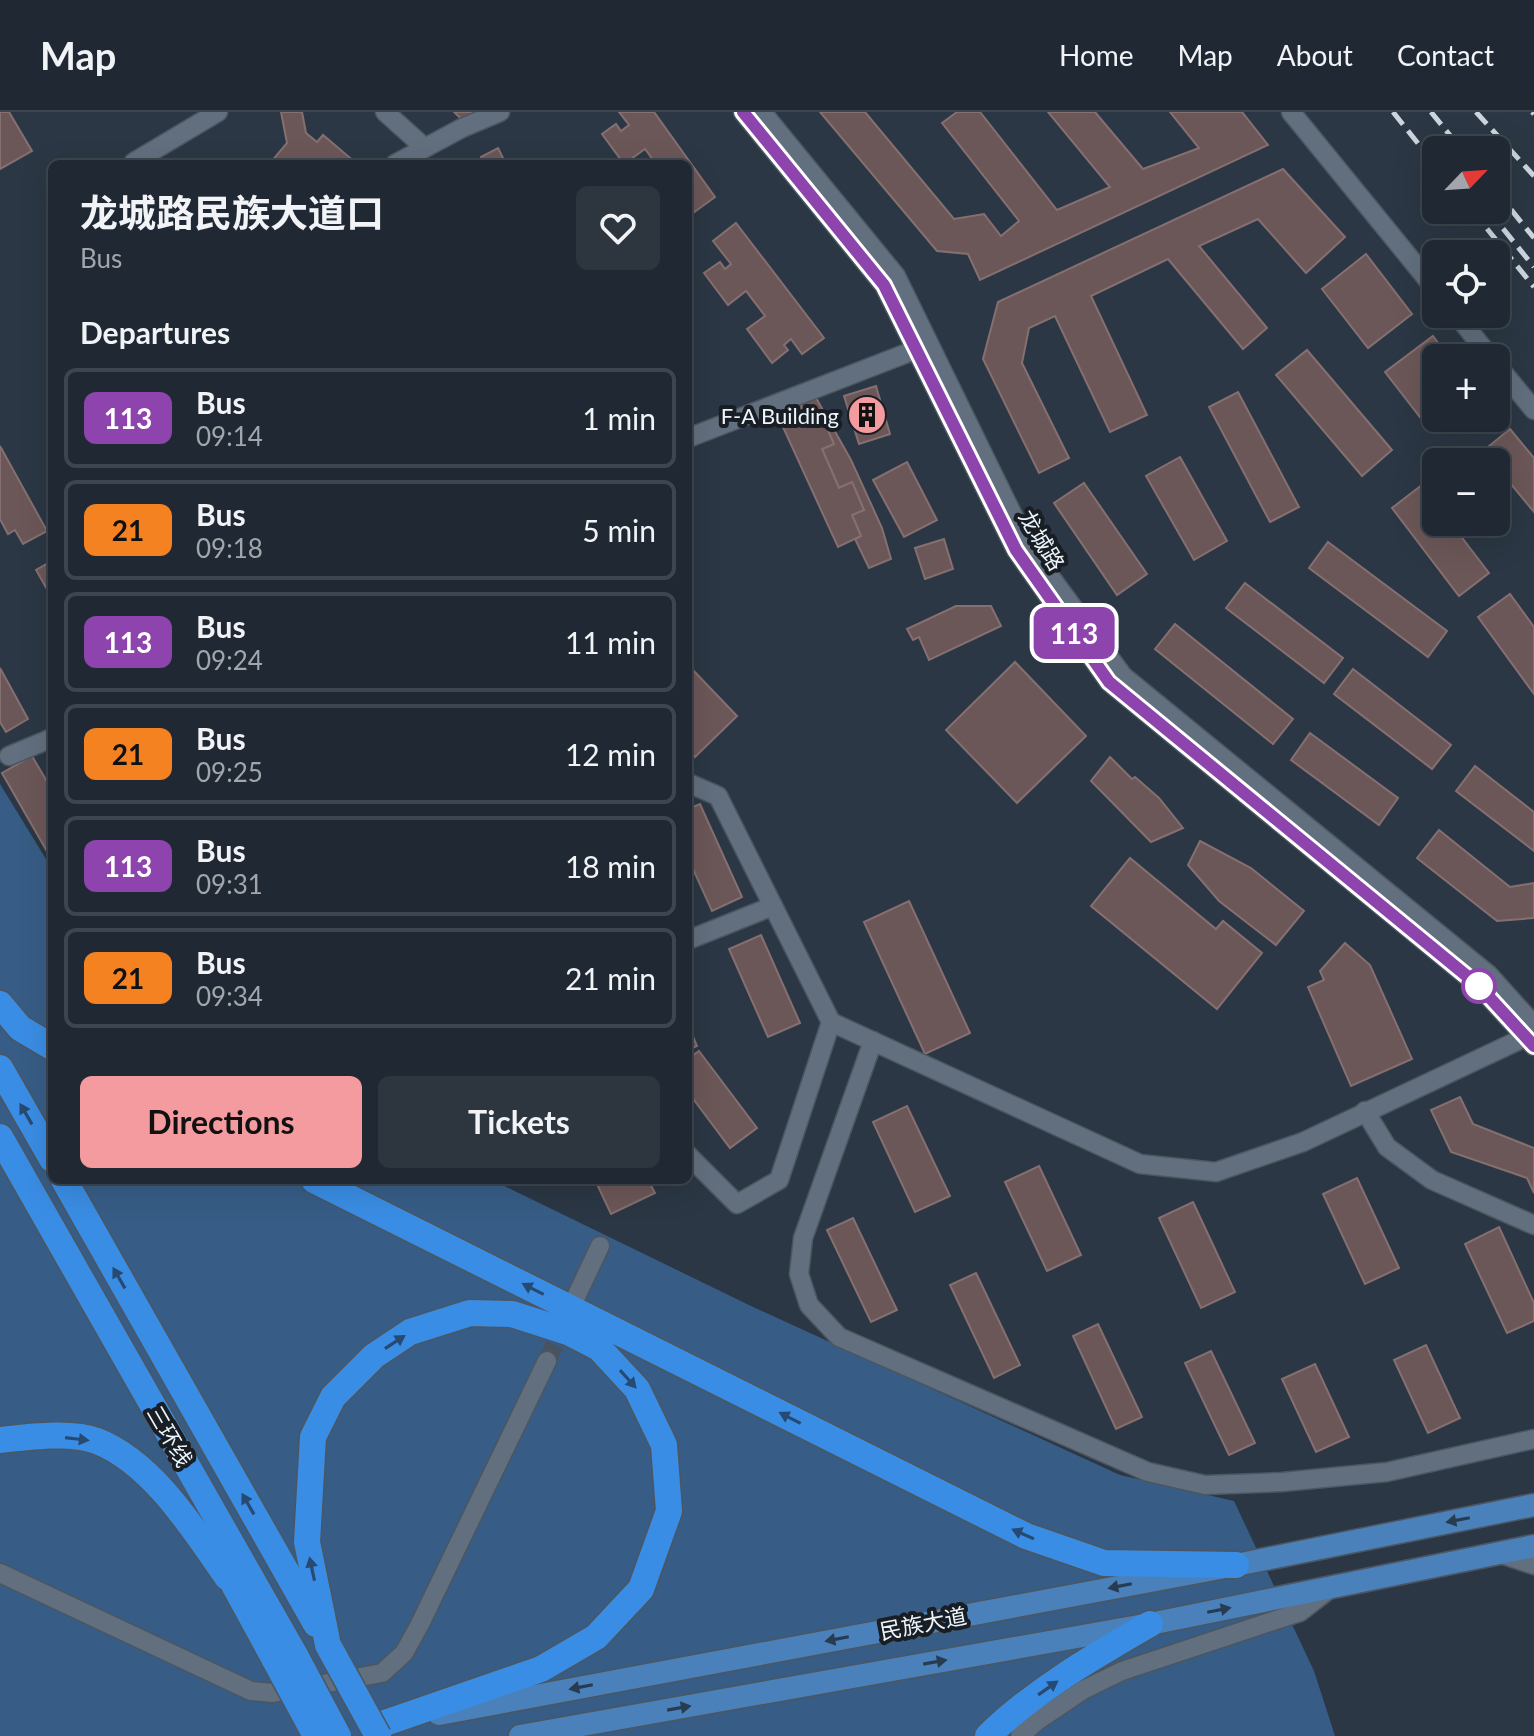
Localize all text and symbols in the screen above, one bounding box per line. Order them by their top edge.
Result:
text: Map [40,32,116,78]
text: Home [1059,38,1134,72]
text: Map [1178,38,1233,72]
text: About [1277,38,1353,72]
text: Contact [1397,38,1494,72]
north arrow [1422,136,1510,224]
map controls [1422,136,1510,536]
button: heart [576,186,660,270]
text: 龙城路民族大道口 [80,189,384,235]
button: locate [1422,240,1510,328]
text: Bus [80,242,122,274]
text: Departures [80,314,230,350]
button: + [1422,344,1510,432]
text: Bus [196,384,246,420]
building icon: F-A Building [846,394,888,436]
text: 1 min [582,400,656,436]
text: 113 [104,401,152,435]
place label: F-A Building [721,402,839,429]
text: 09:14 [196,420,263,452]
button: − [1422,448,1510,536]
text: Bus [196,496,246,532]
street label: 龙城路 [1013,505,1071,575]
text: 5 min [582,512,656,548]
text: 21 [112,513,144,547]
text: 09:18 [196,532,263,564]
line badge: 113 [1028,607,1120,659]
text: Bus [196,608,246,644]
text: 113 [1050,616,1098,650]
text: 11 min [565,624,656,660]
text: 113 [104,625,152,659]
text: 09:24 [196,644,263,676]
text: Bus [196,720,246,756]
text: 12 min [565,736,656,772]
text: 21 [112,737,144,771]
text: 09:25 [196,756,263,788]
text: Bus [196,832,246,868]
text: 18 min [565,848,656,884]
text: 113 [104,849,152,883]
text: 09:31 [196,868,263,900]
text: Bus [196,944,246,980]
text: 21 min [565,960,656,996]
text: 21 [112,961,144,995]
unlabelled marker [1462,969,1496,1003]
text: 09:34 [196,980,263,1012]
button: Directions [80,1076,362,1168]
button: Tickets [378,1076,660,1168]
one-way arrow [19,1103,33,1125]
one-way arrow [113,1267,127,1289]
one-way arrow [521,1283,544,1296]
one-way arrow [384,1335,405,1350]
one-way arrow [619,1370,637,1389]
street label: 三环线 [142,1401,198,1471]
one-way arrow [779,1412,802,1425]
one-way arrow [65,1432,90,1445]
one-way arrow [241,1493,255,1515]
one-way arrow [1445,1515,1470,1527]
one-way arrow [1011,1527,1035,1541]
one-way arrow [305,1556,318,1581]
one-way arrow [1107,1581,1132,1593]
street label: 民族大道 [877,1601,969,1645]
one-way arrow [1206,1603,1231,1615]
one-way arrow [824,1634,849,1646]
one-way arrow [923,1655,948,1667]
one-way arrow [568,1681,593,1694]
one-way arrow [1038,1681,1059,1696]
one-way arrow [667,1701,692,1713]

